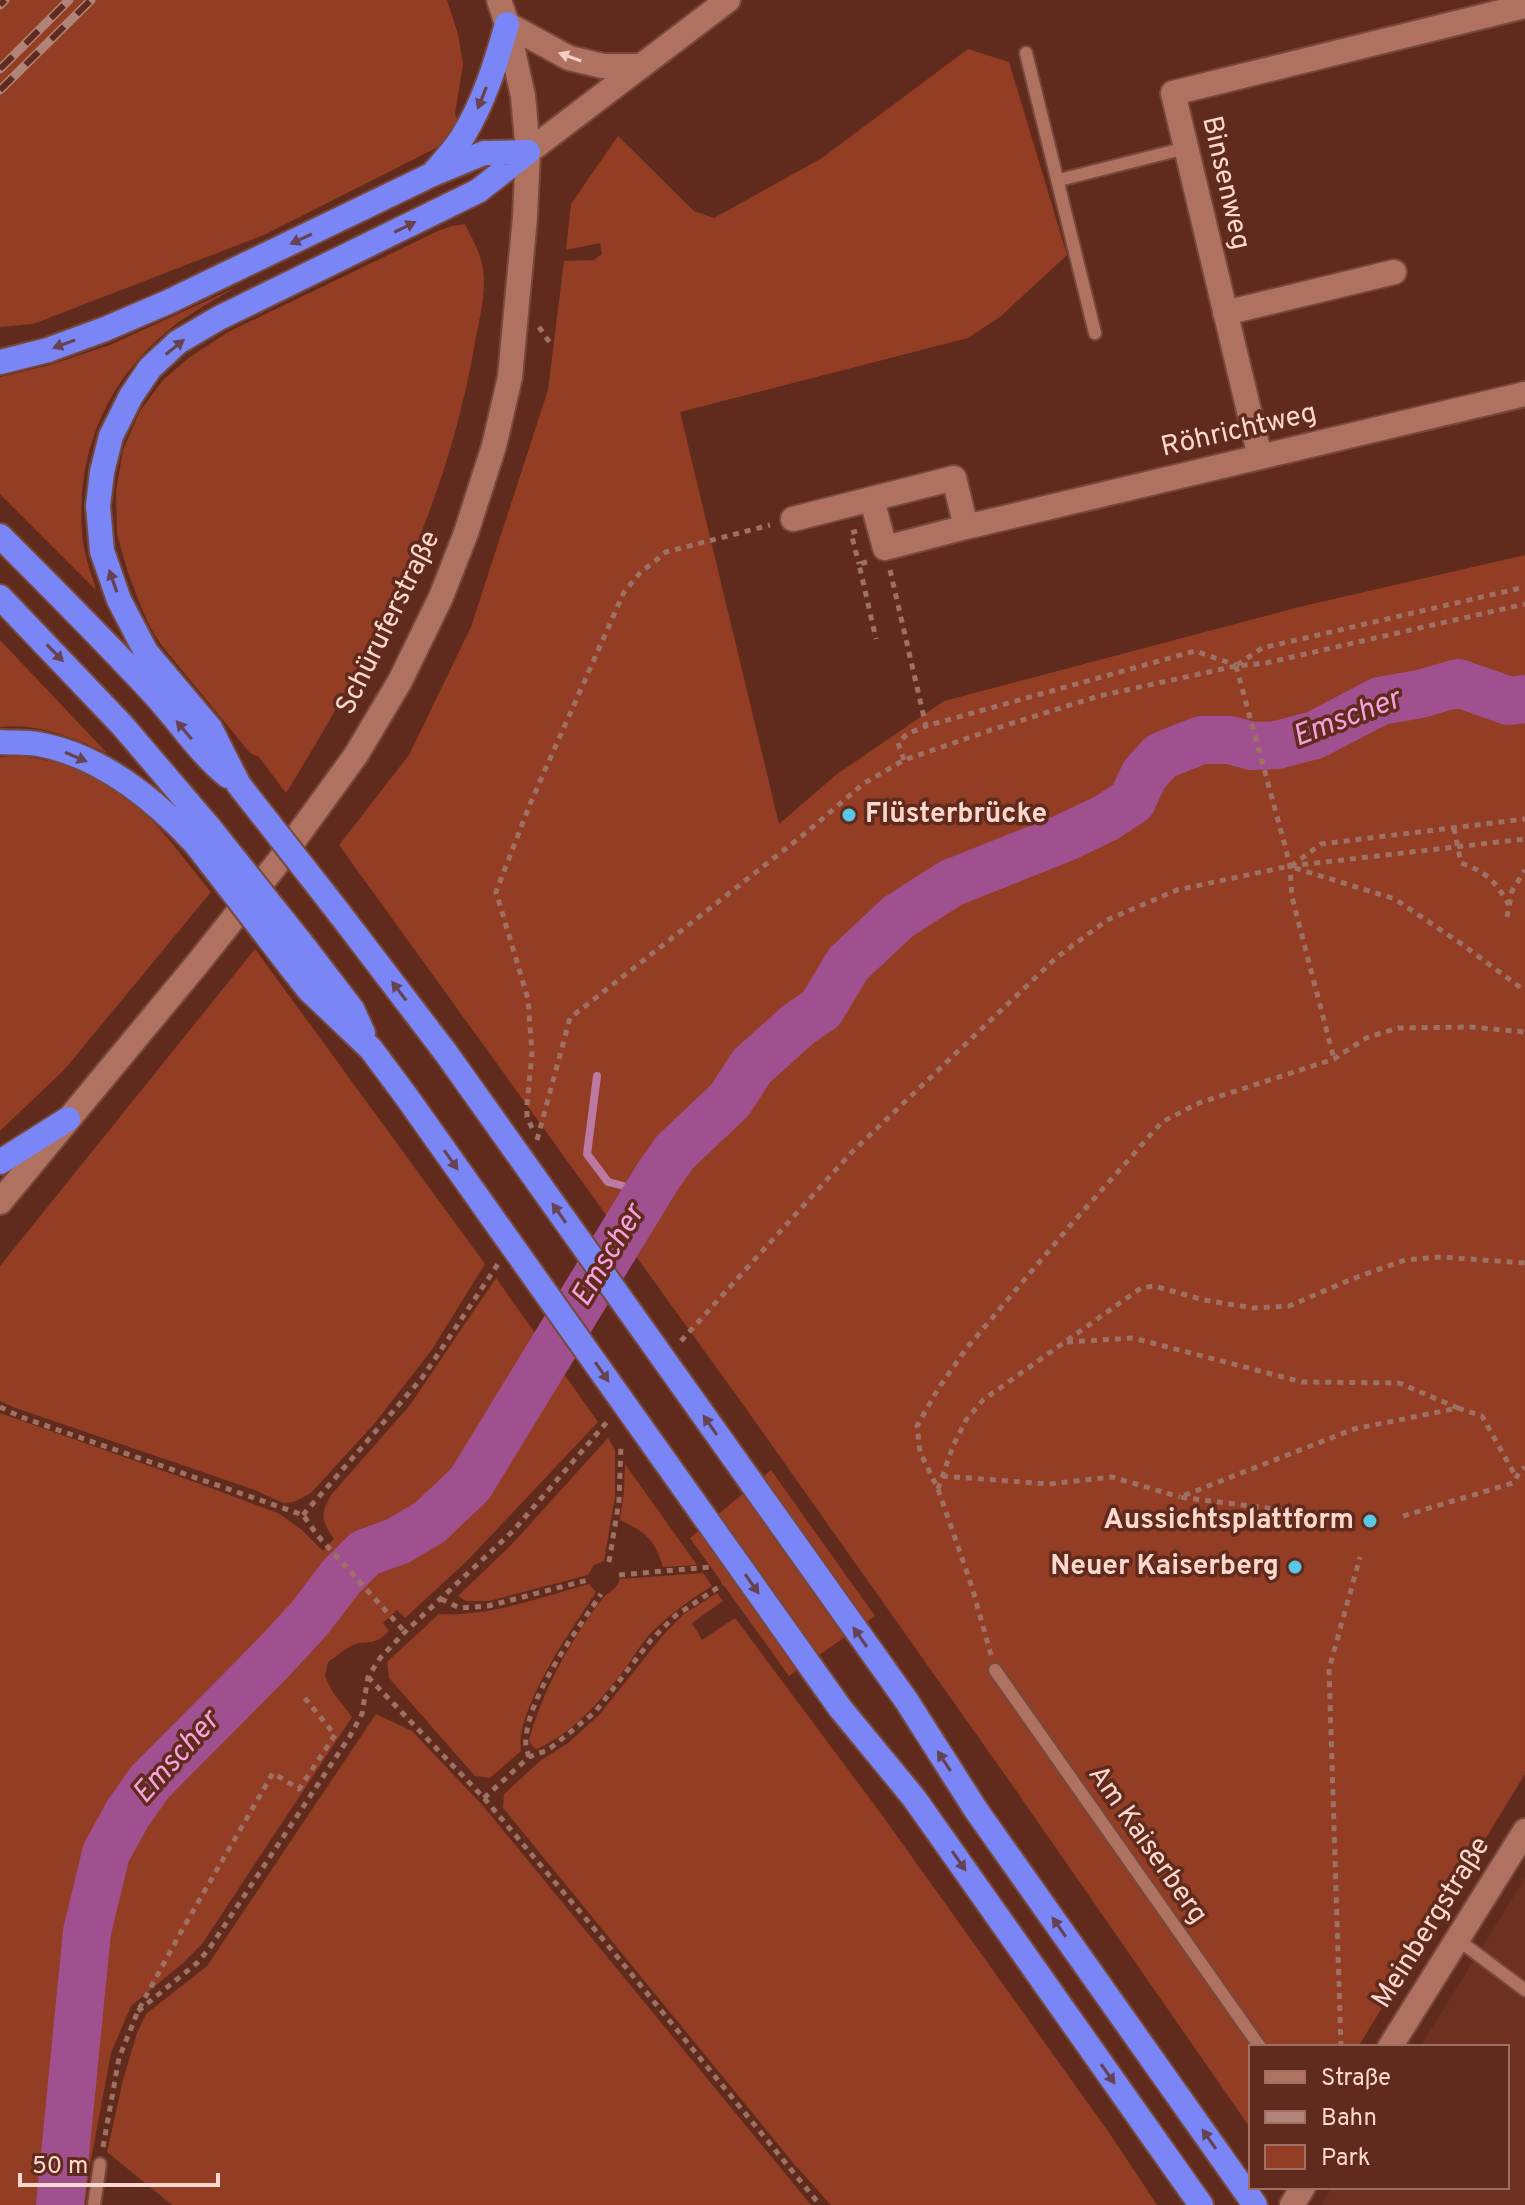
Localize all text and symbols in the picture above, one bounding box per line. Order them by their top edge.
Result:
one-way arrow [558,50,582,62]
one-way arrow [475,86,488,110]
street label: Binsenweg [1192,113,1258,253]
one-way arrow [393,220,416,234]
one-way arrow [290,232,313,246]
one-way arrow [52,338,76,351]
one-way arrow [164,339,184,356]
street label: Röhrichtweg [1158,396,1320,466]
street label: Schüruferstraße [329,525,449,721]
one-way arrow [106,569,119,593]
one-way arrow [45,643,63,662]
water label: Emscher [1288,681,1408,756]
one-way arrow [176,720,193,740]
one-way arrow [64,750,88,763]
place label: Flüsterbrücke [865,797,1047,833]
marker: Flüsterbrücke [840,806,858,824]
one-way arrow [392,981,408,1001]
one-way arrow [443,1149,459,1170]
water label: Emscher [564,1196,655,1314]
one-way arrow [552,1202,568,1223]
one-way arrow [594,1361,609,1382]
one-way arrow [703,1414,718,1435]
place label: Aussichtsplattform [1103,1503,1354,1539]
marker: Aussichtsplattform [1361,1512,1379,1530]
place label: Neuer Kaiserberg [1050,1549,1279,1585]
marker: Neuer Kaiserberg [1286,1558,1304,1576]
one-way arrow [744,1573,759,1594]
one-way arrow [853,1626,869,1647]
water label: Emscher [126,1702,230,1812]
one-way arrow [938,1750,952,1772]
street label: Am Kaiserberg [1079,1759,1215,1931]
street label: Meinbergstraße [1365,1830,1499,2016]
one-way arrow [951,1851,966,1872]
one-way arrow [1052,1916,1067,1937]
legend [1249,2045,1509,2189]
one-way arrow [1100,2064,1115,2085]
text: Straße [1321,2064,1391,2094]
text: Bahn [1321,2104,1377,2134]
one-way arrow [1202,2129,1217,2150]
scale bar [20,2137,218,2187]
text: Park [1321,2144,1371,2174]
text: 50 m [32,2152,88,2182]

